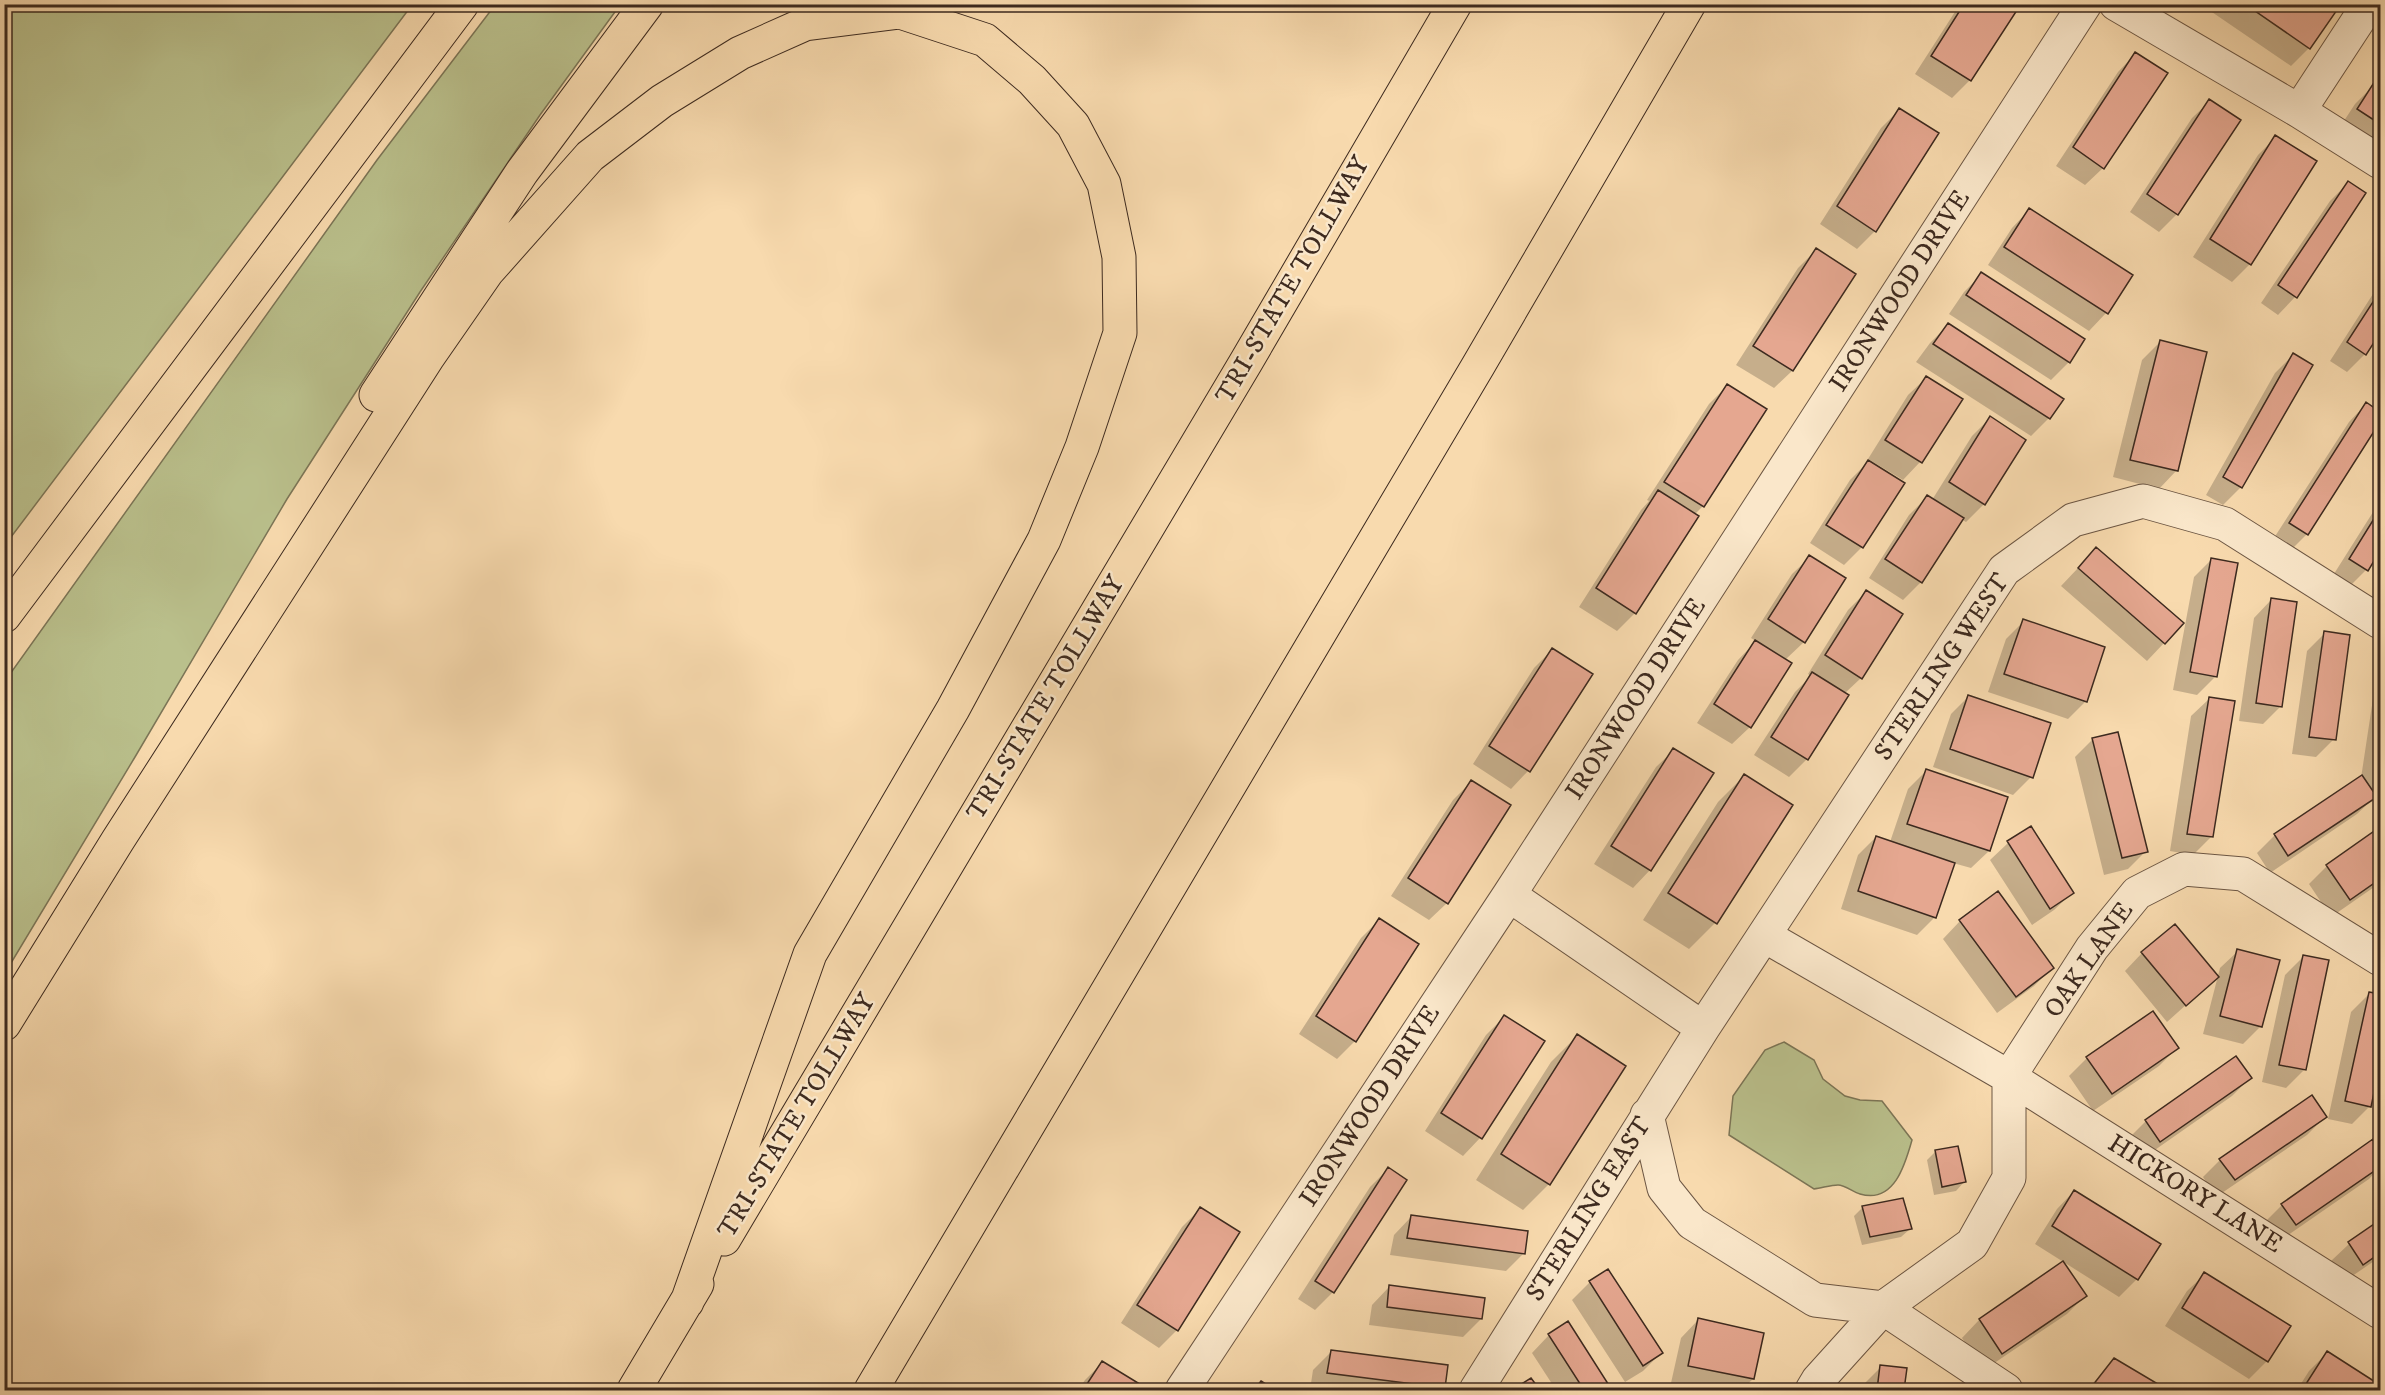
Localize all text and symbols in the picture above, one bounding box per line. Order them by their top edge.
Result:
street label: TRI-STATE TOLLWAY [1209,150,1378,409]
street label: IRONWOOD DRIVE [1822,184,1978,398]
street label: STERLING WEST [1867,567,2017,767]
street label: TRI-STATE TOLLWAY [960,569,1133,826]
street label: IRONWOOD DRIVE [1558,592,1714,806]
street label: OAK LANE [2037,896,2141,1024]
street label: TRI-STATE TOLLWAY [711,987,884,1244]
street label: IRONWOOD DRIVE [1292,999,1448,1213]
street label: STERLING EAST [1519,1110,1659,1307]
street label: HICKORY LANE [2101,1127,2289,1261]

